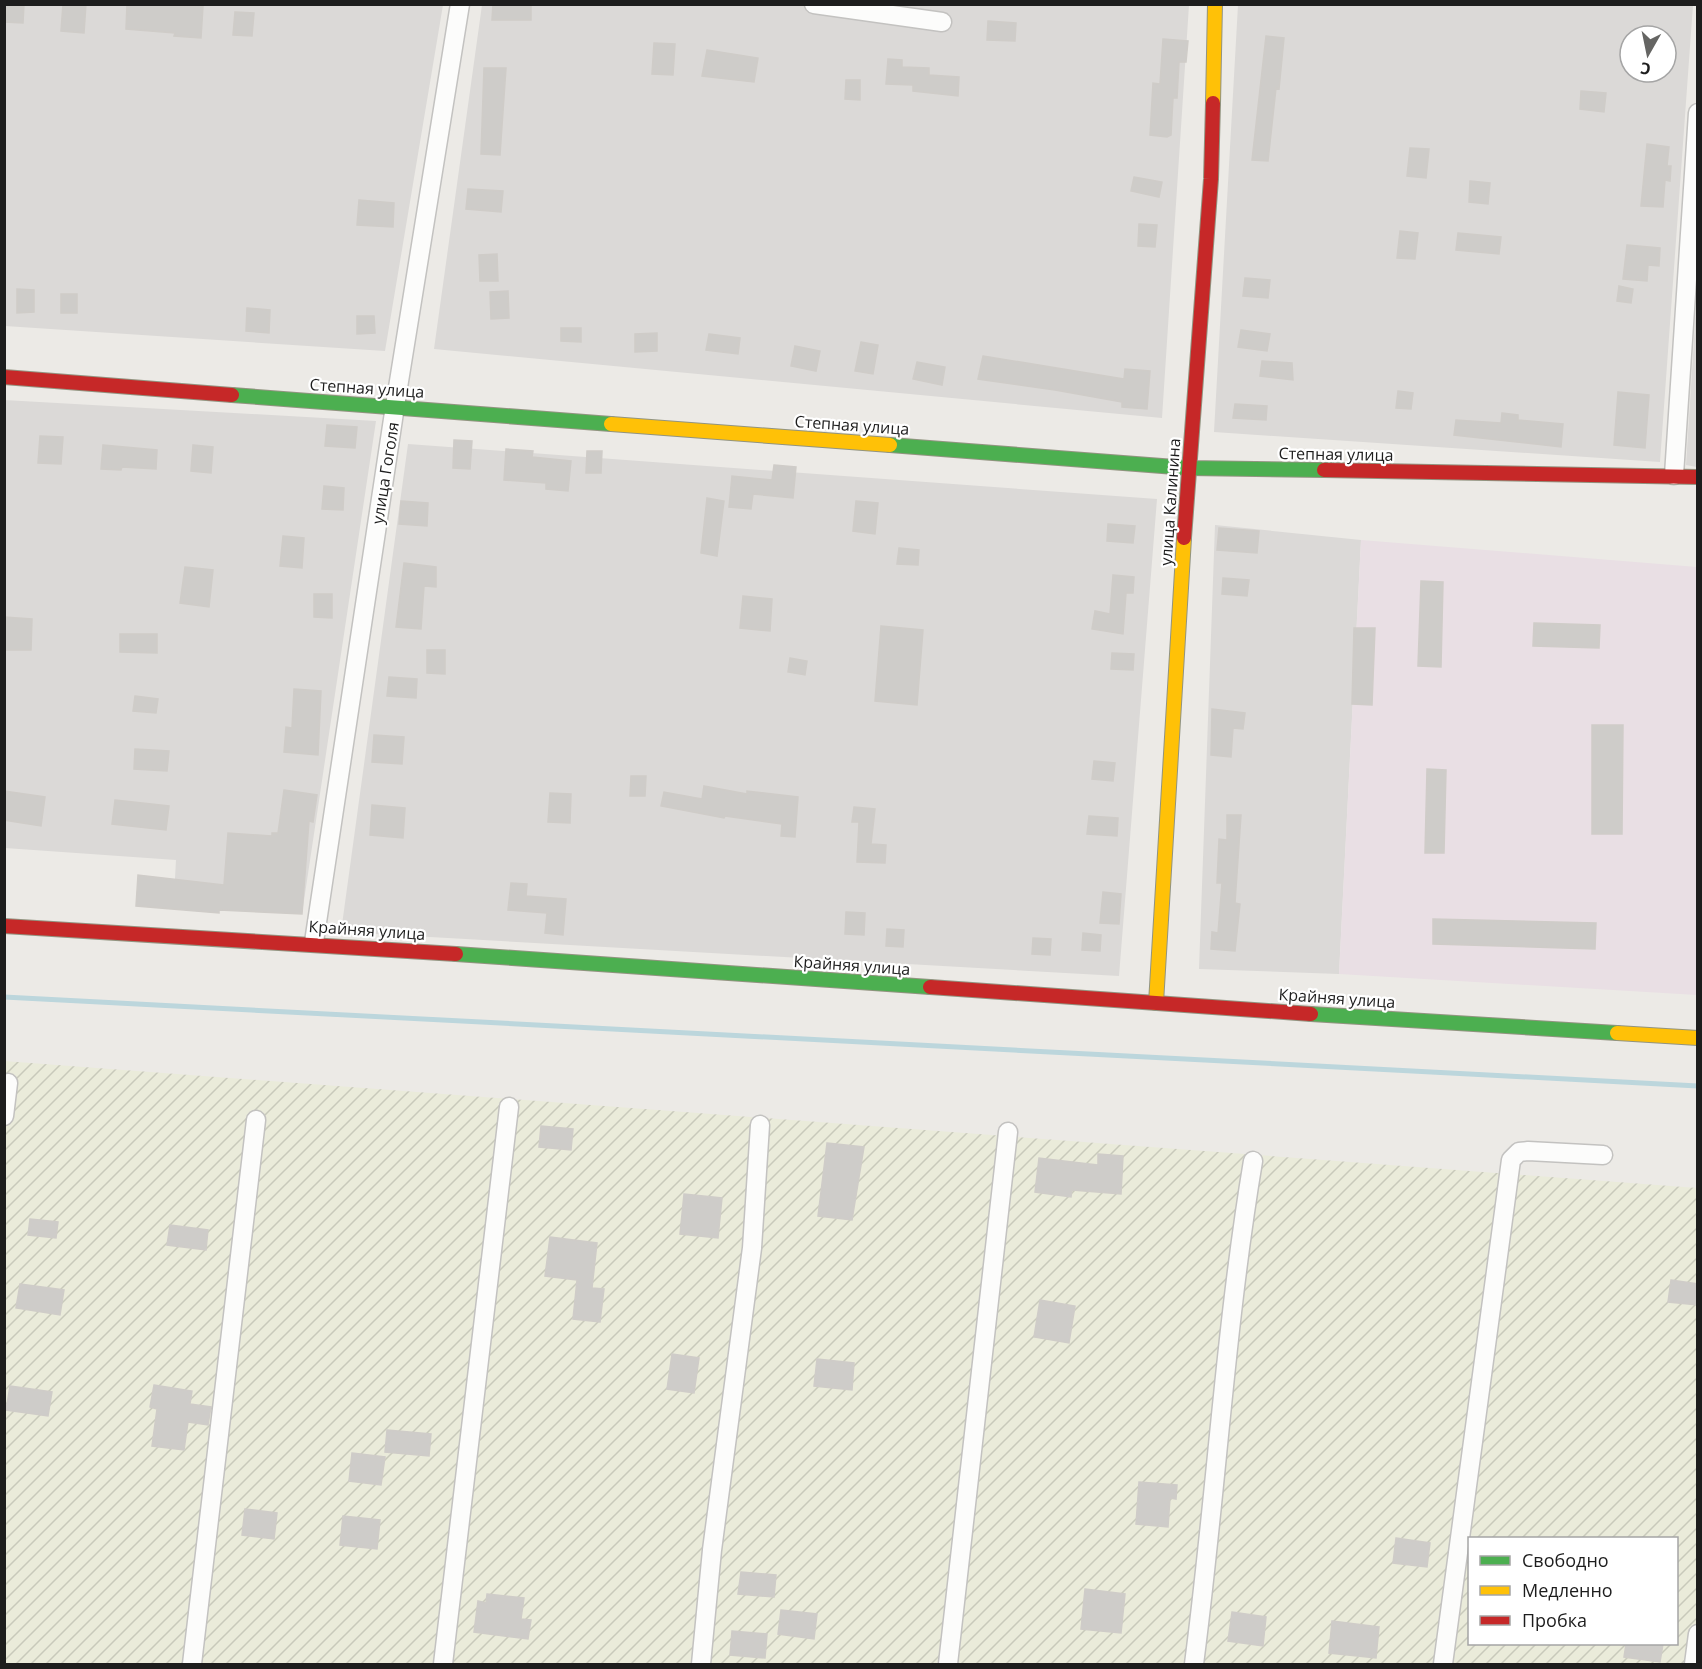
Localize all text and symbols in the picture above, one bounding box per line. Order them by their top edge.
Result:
north arrow [1618,24,1678,84]
text: С [1639,57,1652,80]
street label: Степная улица [309,373,425,403]
street label: Степная улица [794,410,910,440]
street label: улица Гоголя [366,420,404,526]
street label: улица Калинина [1155,438,1185,566]
street label: Степная улица [1278,442,1394,466]
street label: Крайняя улица [308,915,426,945]
street label: Крайняя улица [793,950,911,980]
street label: Крайняя улица [1278,983,1396,1013]
legend [1468,1537,1678,1645]
text: Свободно [1522,1548,1609,1572]
text: Медленно [1522,1578,1613,1602]
text: Пробка [1522,1608,1587,1632]

